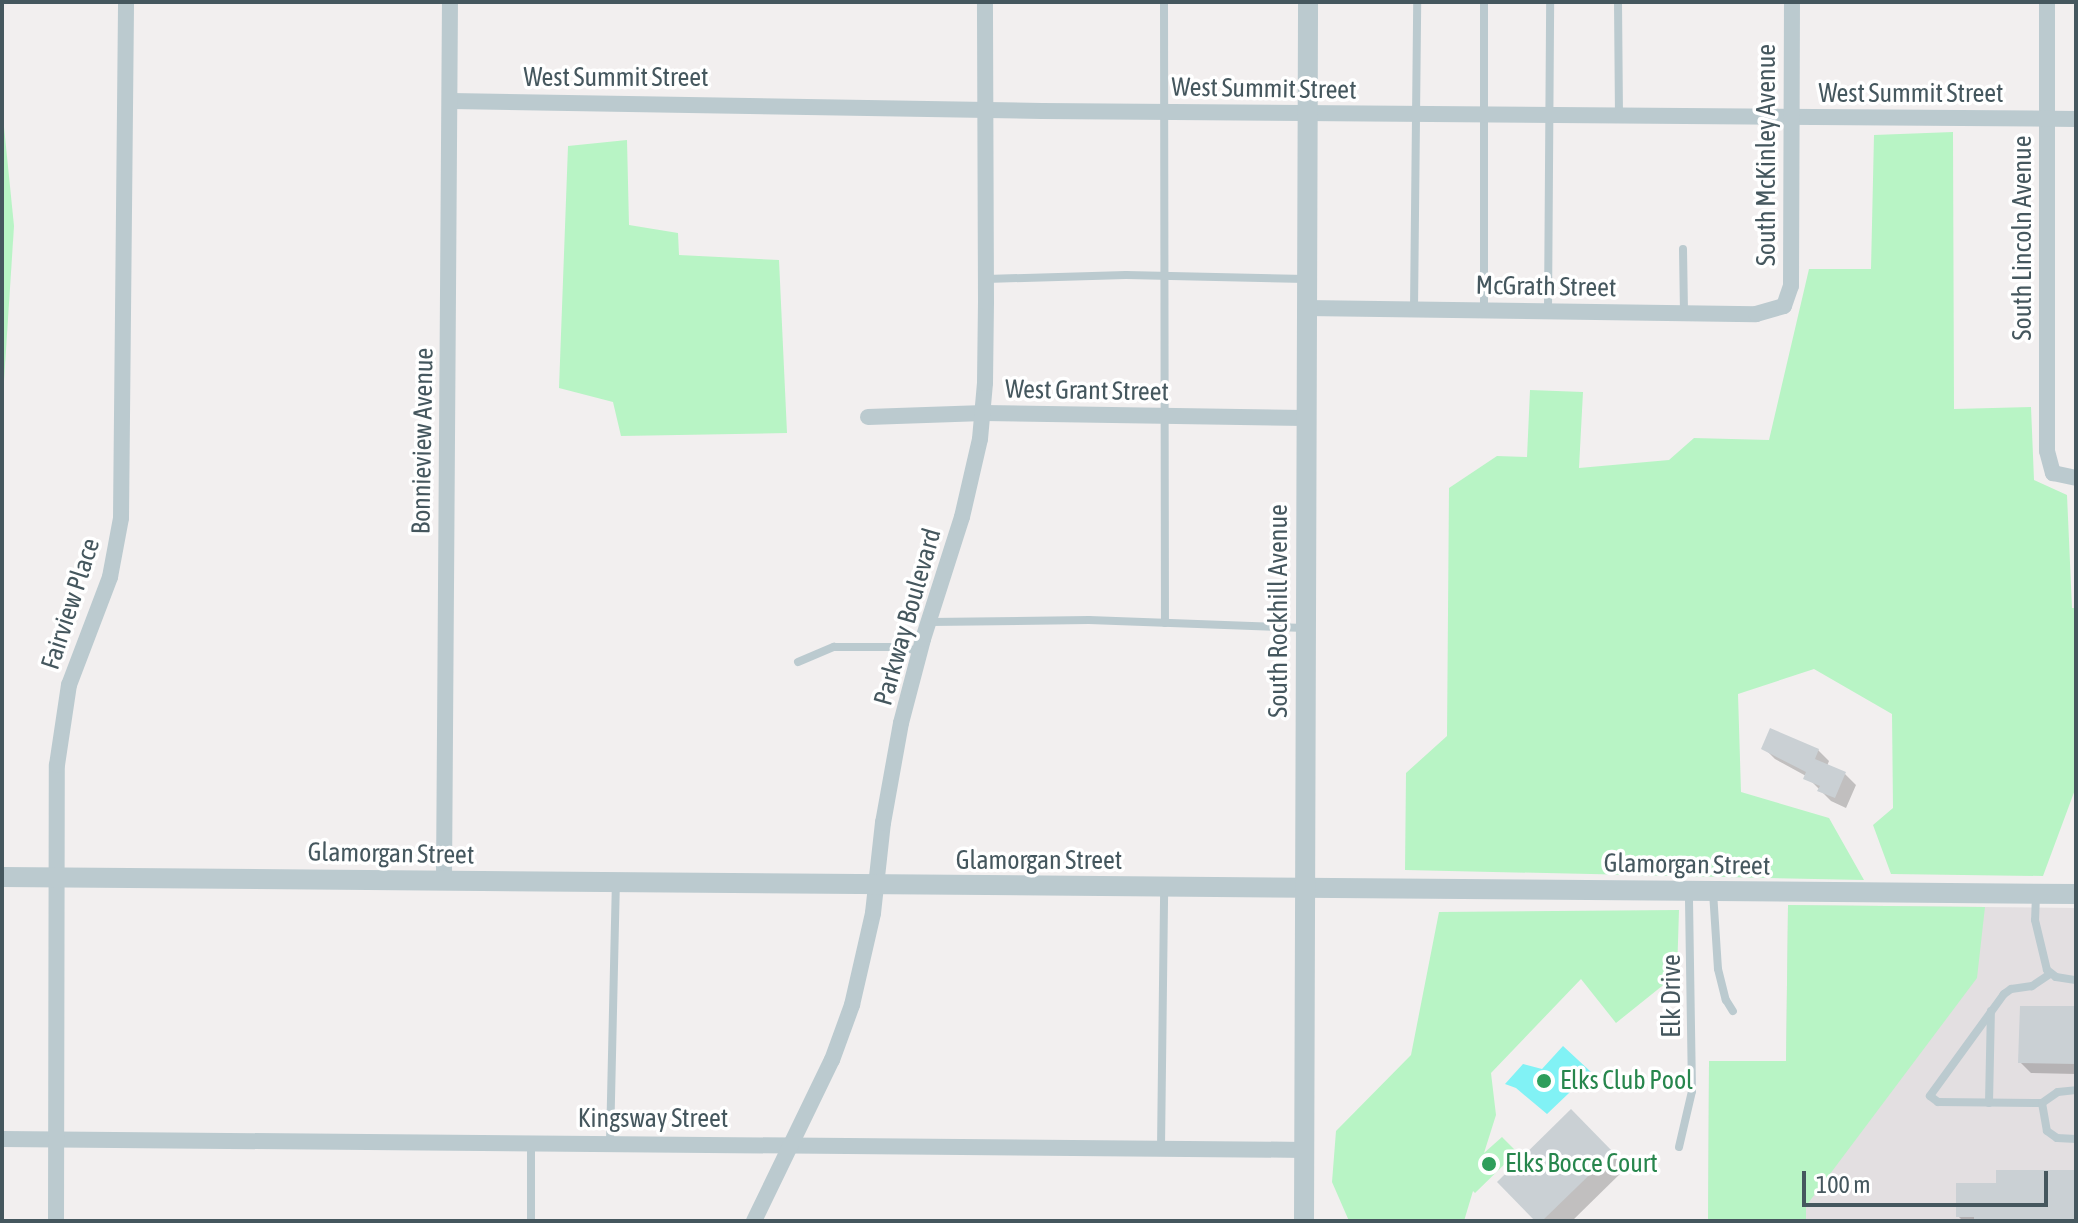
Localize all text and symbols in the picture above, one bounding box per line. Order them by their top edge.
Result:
street label: South McKinley Avenue [1751,44,1783,266]
street label: West Summit Street [523,62,709,94]
street label: West Summit Street [1171,72,1357,106]
street label: West Summit Street [1818,78,2004,110]
street label: South Lincoln Avenue [2007,136,2039,340]
street label: McGrath Street [1475,270,1617,304]
street label: Bonnieview Avenue [406,347,440,535]
street label: West Grant Street [1005,374,1169,408]
street label: South Rockhill Avenue [1263,504,1295,718]
street label: Parkway Boulevard [868,525,948,709]
street label: Fairview Place [35,534,107,674]
street label: Glamorgan Street [307,837,475,871]
street label: Glamorgan Street [956,845,1122,877]
street label: Glamorgan Street [1603,848,1771,882]
street label: Elk Drive [1656,954,1688,1038]
place label: Elks Club Pool [1560,1065,1693,1097]
marker: Elks Club Pool [1535,1072,1553,1090]
street label: Kingsway Street [578,1103,728,1135]
place label: Elks Bocce Court [1505,1148,1658,1180]
marker: Elks Bocce Court [1480,1155,1498,1173]
scale bar [1806,1155,2052,1205]
text: 100 m [1816,1171,1870,1198]

